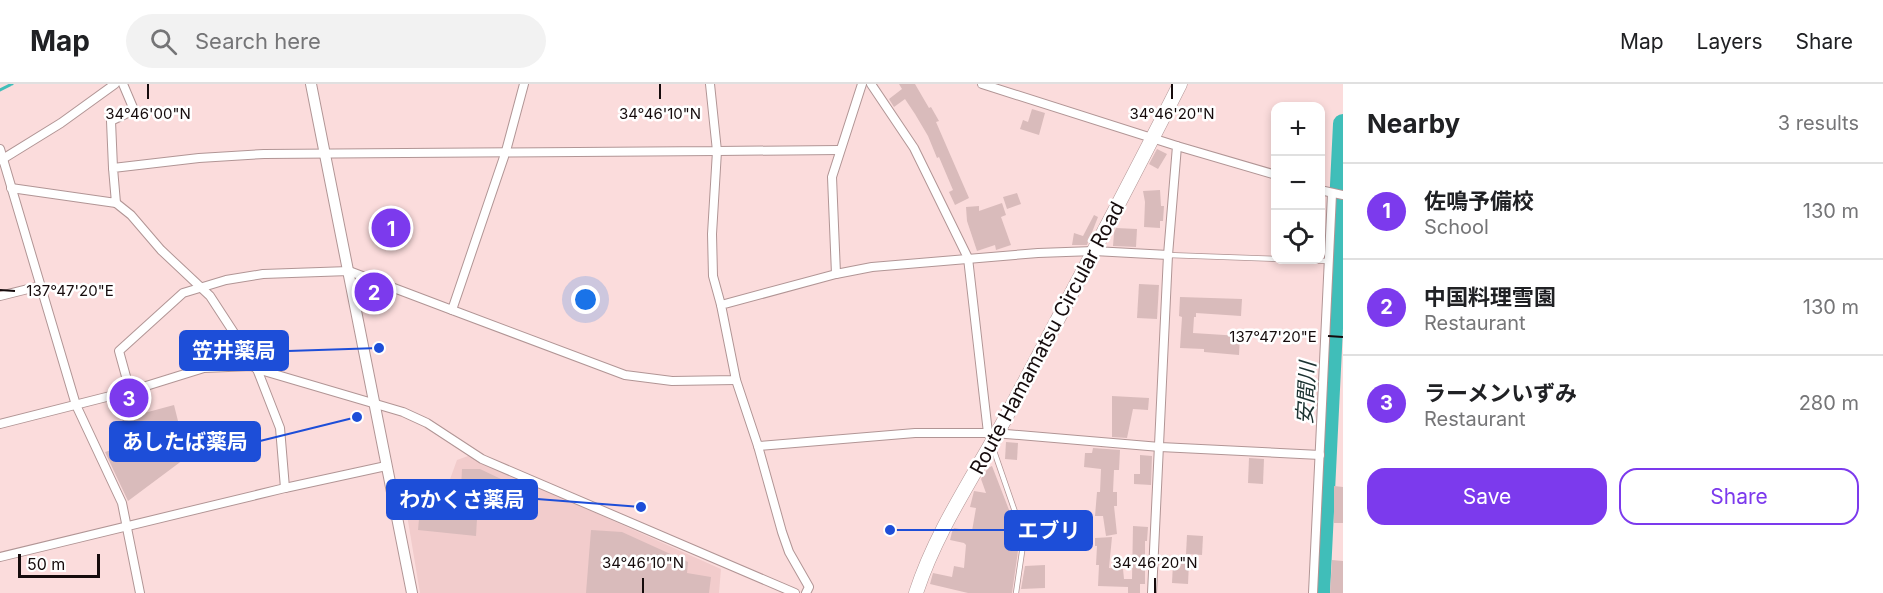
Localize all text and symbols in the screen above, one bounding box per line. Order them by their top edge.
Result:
search box [126,14,546,68]
text: Map [30,24,90,58]
icon: search [147,25,180,58]
text: Search here [195,28,321,54]
text: Map [1620,29,1664,54]
text: Layers [1697,29,1763,54]
text: Share [1796,29,1853,54]
map controls [1271,102,1325,264]
button: + [1271,102,1325,156]
text: 34°46'00"N [105,104,191,123]
text: 34°46'10"N [619,104,701,123]
text: 34°46'20"N [1129,104,1215,123]
text: Nearby [1367,108,1460,139]
text: 3 results [1778,111,1859,135]
button: − [1271,156,1325,210]
text: 佐鳴予備校 [1424,188,1534,214]
street label: Route Hamamatsu Circular Road [965,198,1129,478]
text: 1 [1382,199,1391,223]
text: 130 m [1803,199,1859,223]
pin: 1 [372,206,410,250]
button: locate [1271,210,1325,264]
text: School [1424,215,1489,239]
pin: 2 [354,270,394,314]
text: 137°47'20"E [26,281,114,300]
text: 中国料理雪園 [1424,284,1556,310]
your location [571,285,600,314]
text: 2 [1380,295,1393,319]
text: 130 m [1803,295,1859,319]
text: Restaurant [1424,311,1526,335]
text: 137°47'20"E [1229,327,1317,346]
callout: 笠井薬局 [180,331,288,370]
text: 笠井薬局 [192,338,276,363]
water label: 安間川 [1292,359,1320,425]
pin: 3 [110,376,148,420]
text: ラーメンいずみ [1424,380,1577,406]
text: 3 [1380,391,1393,415]
text: 280 m [1799,391,1859,415]
text: Restaurant [1424,407,1526,431]
callout: あしたば薬局 [110,422,260,461]
text: あしたば薬局 [122,429,248,454]
button: Save [1367,468,1607,525]
button: Share [1619,468,1859,525]
callout: わかくさ薬局 [387,480,537,519]
text: わかくさ薬局 [399,487,525,512]
callout: エブリ [1005,511,1092,550]
text: エブリ [1018,518,1081,543]
scale bar [18,551,100,578]
text: 34°46'10"N [602,553,684,572]
text: 34°46'20"N [1112,553,1198,572]
text: 50 m [27,554,65,574]

